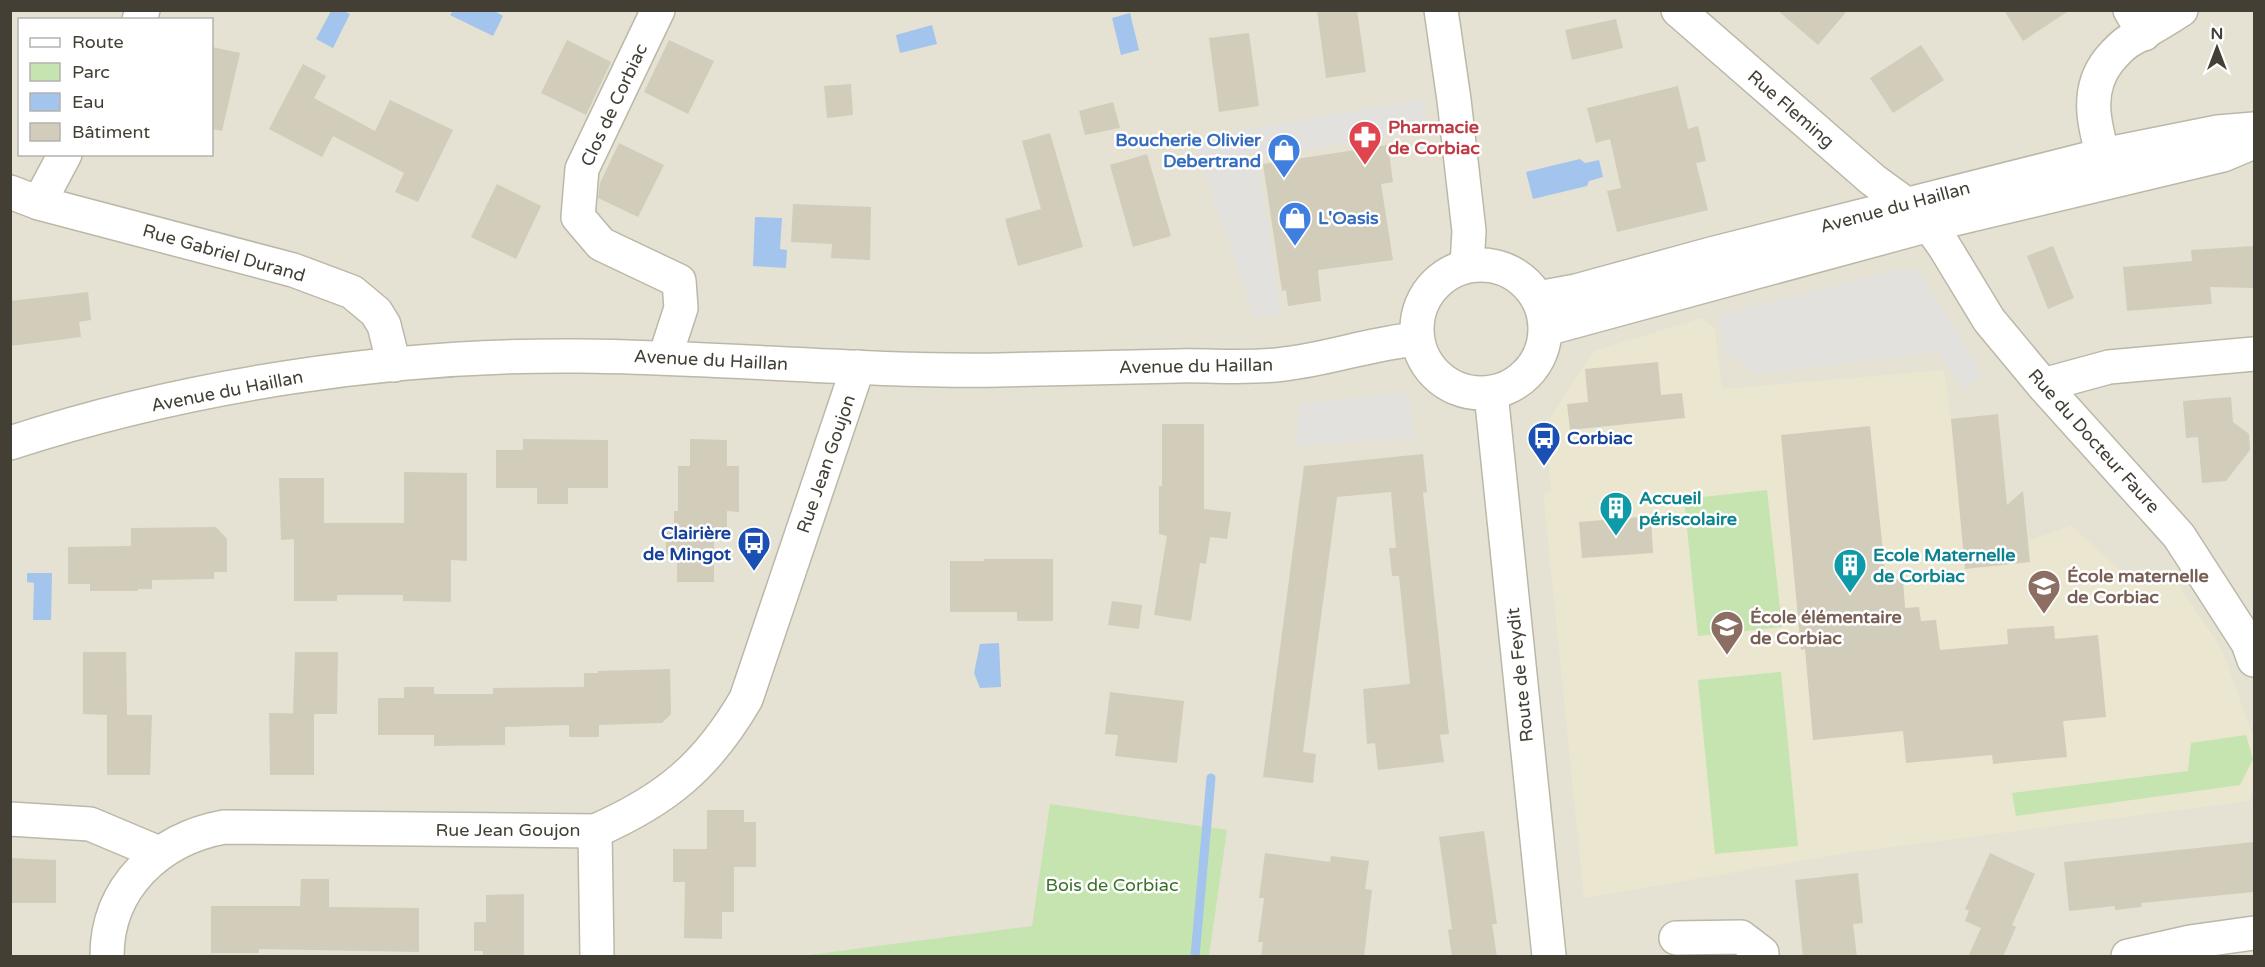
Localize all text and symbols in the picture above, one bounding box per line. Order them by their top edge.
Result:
legend [18,18,213,156]
north arrow [2187,18,2247,78]
text: N [2211,24,2223,44]
text: Route [72,31,124,53]
street label: Clos de Corbiac [576,40,652,170]
text: Parc [72,61,110,83]
street label: Rue Fleming [1743,65,1839,153]
text: Eau [72,91,104,113]
place label: Pharmacie de Corbiac [1388,116,1480,159]
pharmacy icon: Pharmacie de Corbiac [1347,119,1383,166]
text: Bâtiment [72,121,150,143]
place label: Boucherie Olivier Debertrand [1115,129,1262,172]
shop icon: Boucherie Olivier Debertrand [1266,132,1302,179]
street label: Avenue du Haillan [1818,176,1972,238]
shop icon: L'Oasis [1277,200,1313,247]
place label: L'Oasis [1318,207,1379,229]
street label: Rue Gabriel Durand [140,219,308,287]
street label: Avenue du Haillan [633,345,789,375]
street label: Avenue du Haillan [1119,354,1273,378]
street label: Rue du Docteur Faure [2024,364,2164,518]
street label: Avenue du Haillan [149,365,305,417]
street label: Rue Jean Goujon [792,392,860,536]
bus stop icon: Corbiac [1526,420,1562,467]
place label: Corbiac [1567,427,1633,449]
place label: Accueil périscolaire [1639,487,1737,530]
building icon: Accueil périscolaire [1598,490,1634,537]
place label: Clairière de Mingot [643,522,731,565]
bus stop icon: Clairière de Mingot [736,525,772,572]
place label: Ecole Maternelle de Corbiac [1873,544,2015,587]
building icon: Ecole Maternelle de Corbiac [1832,547,1868,594]
place label: École maternelle de Corbiac [2067,565,2209,608]
school or university icon: École maternelle de Corbiac [2026,568,2062,615]
place label: École élémentaire de Corbiac [1750,606,1902,649]
street label: Route de Feydit [1502,607,1538,743]
school or university icon: École élémentaire de Corbiac [1709,609,1745,656]
street label: Rue Jean Goujon [436,819,581,841]
park label: Bois de Corbiac [1046,874,1178,896]

